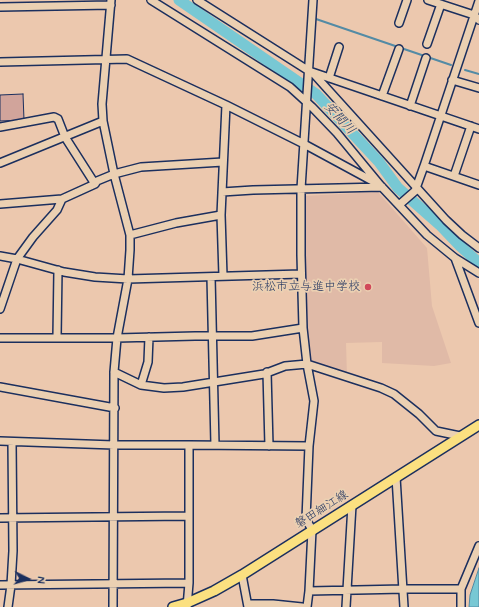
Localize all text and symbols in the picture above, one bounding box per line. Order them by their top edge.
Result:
water label: 安間川 [320,99,358,139]
place label: 浜松市立与進中学校 [252,280,360,294]
marker: 浜松市立与進中学校 [363,282,373,292]
street label: 磐田細江線 [293,488,351,532]
north arrow [8,559,48,599]
text: N [33,576,47,584]

